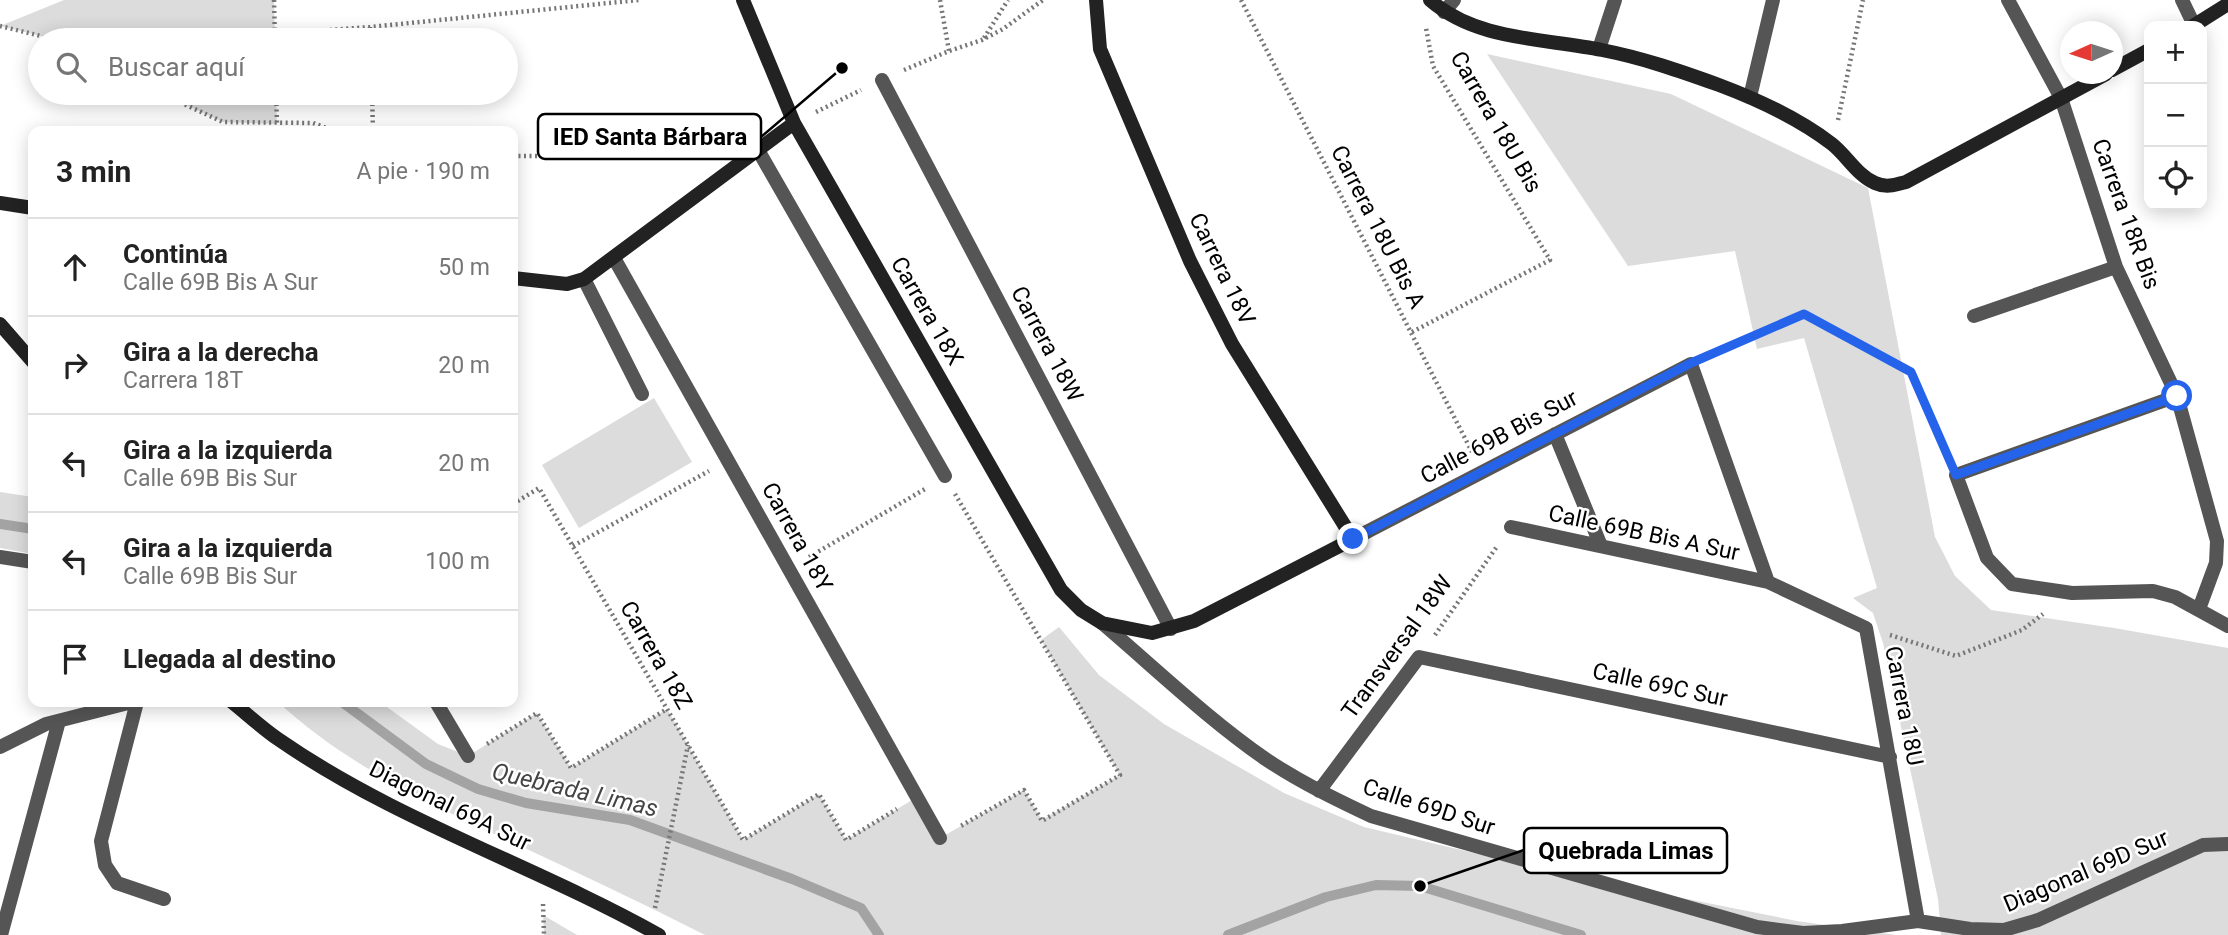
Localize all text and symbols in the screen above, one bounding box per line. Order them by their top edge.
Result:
north arrow [2060,21,2123,84]
map controls [2144,21,2207,210]
button: + [2144,21,2207,84]
search box [28,28,518,105]
street label: Carrera 18U Bis [1445,46,1547,198]
icon: search [52,48,90,86]
text: Buscar aquí [108,52,245,82]
button: − [2144,84,2207,147]
callout: IED Santa Bárbara [538,114,761,159]
text: IED Santa Bárbara [553,123,747,151]
street label: Carrera 18R Bis [2086,135,2166,293]
street label: Carrera 18U Bis A [1325,141,1431,313]
button: locate [2144,147,2207,210]
text: 3 min [56,154,131,189]
text: A pie · 190 m [357,158,490,185]
street label: Carrera 18V [1183,209,1261,330]
text: Continúa [123,239,228,269]
icon: ahead [56,248,94,286]
street label: Carrera 18X [885,252,969,370]
text: 50 m [438,254,490,281]
text: Calle 69B Bis A Sur [123,269,318,296]
street label: Carrera 18W [1005,282,1089,406]
text: Gira a la derecha [123,337,319,367]
icon: right [56,346,94,384]
text: 20 m [438,352,490,379]
text: Carrera 18T [123,367,243,394]
route start [2161,380,2192,411]
street label: Calle 69B Bis Sur [1416,384,1582,490]
text: Gira a la izquierda [123,435,333,465]
icon: left [56,444,94,482]
text: 20 m [438,450,490,477]
text: Calle 69B Bis Sur [123,465,297,492]
street label: Carrera 18Y [756,478,838,596]
street label: Calle 69B Bis A Sur [1546,500,1742,566]
route end [1337,523,1368,554]
text: Gira a la izquierda [123,533,333,563]
icon: left [56,542,94,580]
text: 100 m [425,548,490,575]
text: Calle 69B Bis Sur [123,563,297,590]
street label: Transversal 18W [1336,570,1458,724]
street label: Carrera 18Z [614,596,698,714]
icon: arrive [56,640,94,678]
text: Llegada al destino [123,644,336,674]
street label: Carrera 18U [1879,644,1929,768]
street label: Calle 69C Sur [1590,658,1730,713]
street label: Diagonal 69A Sur [365,755,535,857]
water label: Quebrada Limas [489,757,661,823]
street label: Calle 69D Sur [1360,773,1499,841]
street label: Diagonal 69D Sur [1999,824,2173,918]
callout: Quebrada Limas [1524,828,1727,873]
text: Quebrada Limas [1538,837,1714,865]

